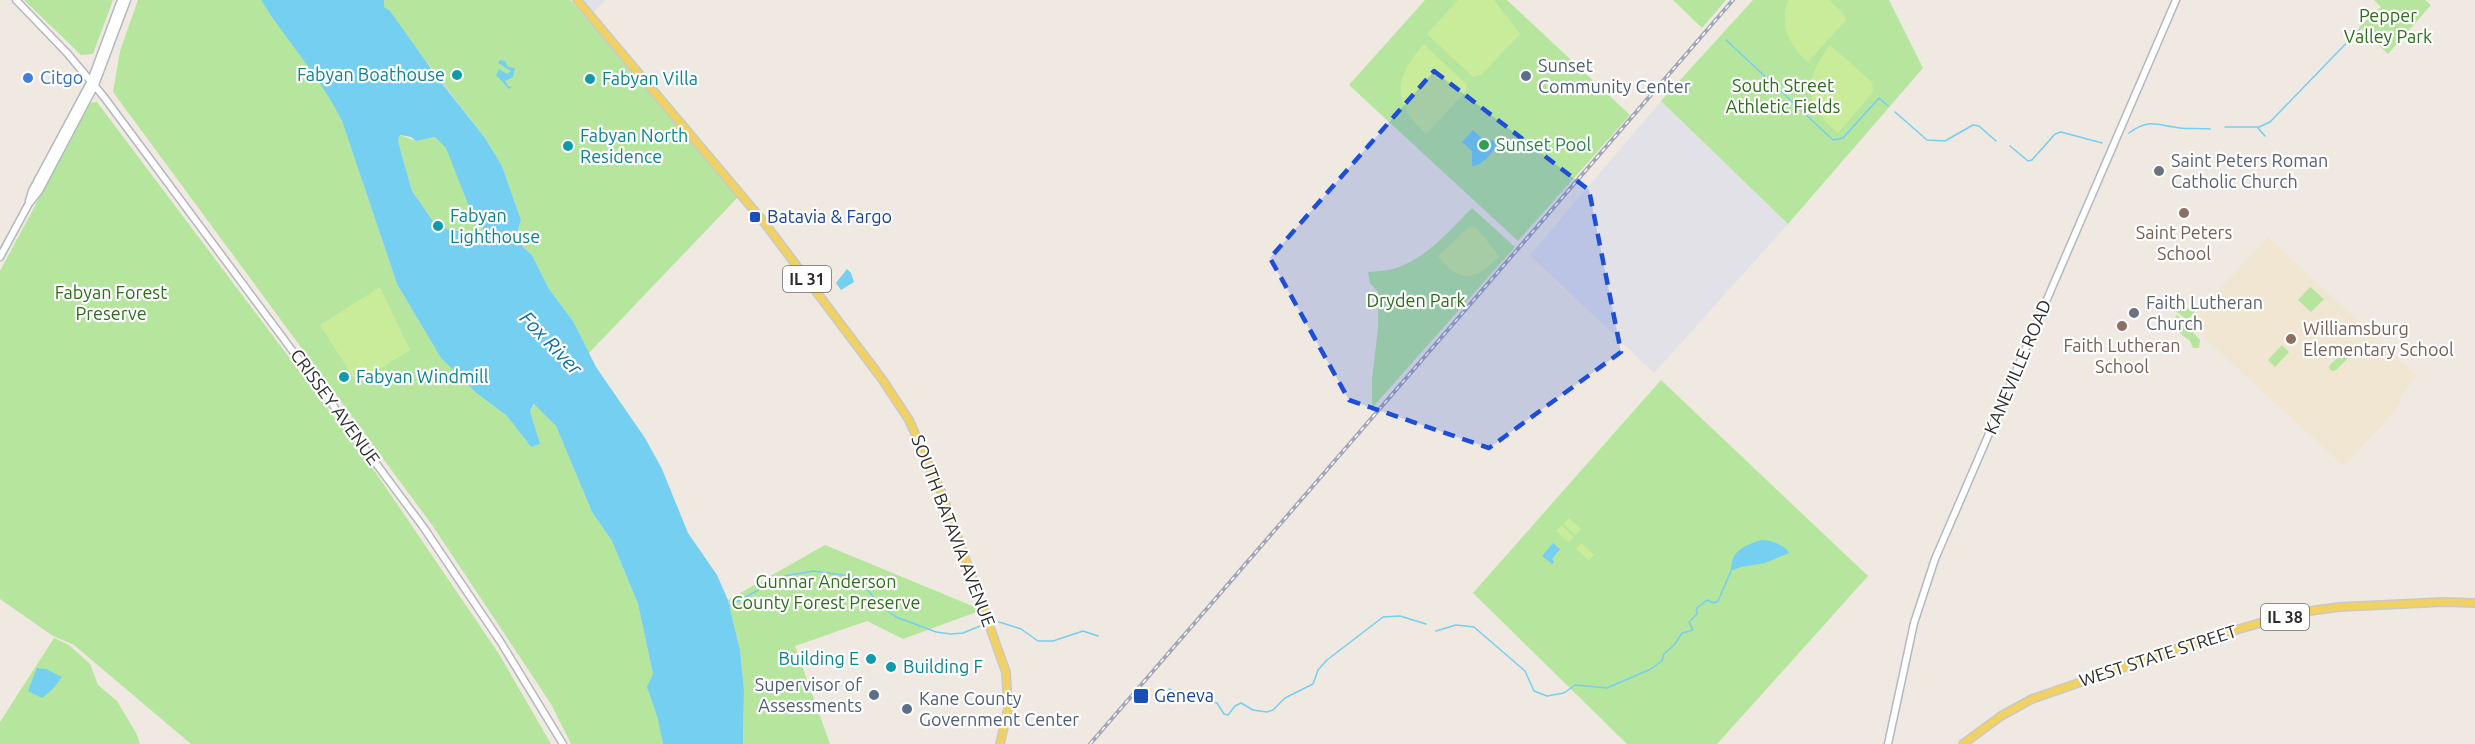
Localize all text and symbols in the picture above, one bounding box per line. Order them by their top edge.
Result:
park label: Pepper Valley Park [2344,5,2432,46]
place label: Sunset Community Center [1538,55,1691,96]
place label: Fabyan Boathouse [297,64,445,84]
place label: Citgo [40,67,83,87]
marker: Fabyan Boathouse [450,68,464,82]
place label: Fabyan Villa [602,68,698,88]
marker: Sunset Community Center [1519,69,1533,83]
marker: Citgo [21,71,35,85]
marker: Fabyan Villa [583,72,597,86]
park label: South Street Athletic Fields [1726,75,1840,116]
place label: Fabyan North Residence [580,125,688,166]
place label: Sunset Pool [1496,134,1592,154]
marker: Sunset Pool [1477,138,1491,152]
marker: Fabyan North Residence [561,139,575,153]
place label: Saint Peters Roman Catholic Church [2171,150,2328,191]
marker: Saint Peters Roman Catholic Church [2152,164,2166,178]
place label: Fabyan Lighthouse [450,205,540,246]
place label: Batavia & Fargo [767,206,892,226]
marker: Saint Peters School [2177,206,2191,220]
marker: Batavia & Fargo [748,210,762,224]
marker: Fabyan Lighthouse [431,219,445,233]
place label: Saint Peters School [2136,222,2232,263]
road number: IL 31 [783,266,831,292]
park label: Fabyan Forest Preserve [55,282,167,323]
park label: Dryden Park [1366,290,1466,310]
place label: Faith Lutheran Church [2146,292,2263,333]
street label: KANEVILLE ROAD [1980,296,2054,437]
water label: Fox River [516,306,588,380]
marker: Faith Lutheran Church [2127,306,2141,320]
place label: Williamsburg Elementary School [2303,318,2454,359]
marker: Faith Lutheran School [2115,319,2129,333]
marker: Williamsburg Elementary School [2284,332,2298,346]
place label: Faith Lutheran School [2064,335,2180,376]
street label: CRISSEY AVENUE [287,345,384,468]
place label: Fabyan Windmill [356,366,489,386]
marker: Fabyan Windmill [337,370,351,384]
street label: SOUTH BATAVIA AVENUE [908,432,1000,629]
park label: Gunnar Anderson County Forest Preserve [732,571,920,612]
road number: IL 38 [2261,604,2309,630]
street label: WEST STATE STREET [2076,620,2239,690]
place label: Building E [778,648,859,668]
marker: Building E [864,652,878,666]
place label: Building F [903,656,983,676]
marker: Building F [884,660,898,674]
place label: Supervisor of Assessments [755,674,862,715]
place label: Geneva [1154,685,1214,705]
marker: Geneva [1132,687,1150,705]
marker: Supervisor of Assessments [867,688,881,702]
place label: Kane County Government Center [919,688,1079,729]
marker: Kane County Government Center [900,702,914,716]

